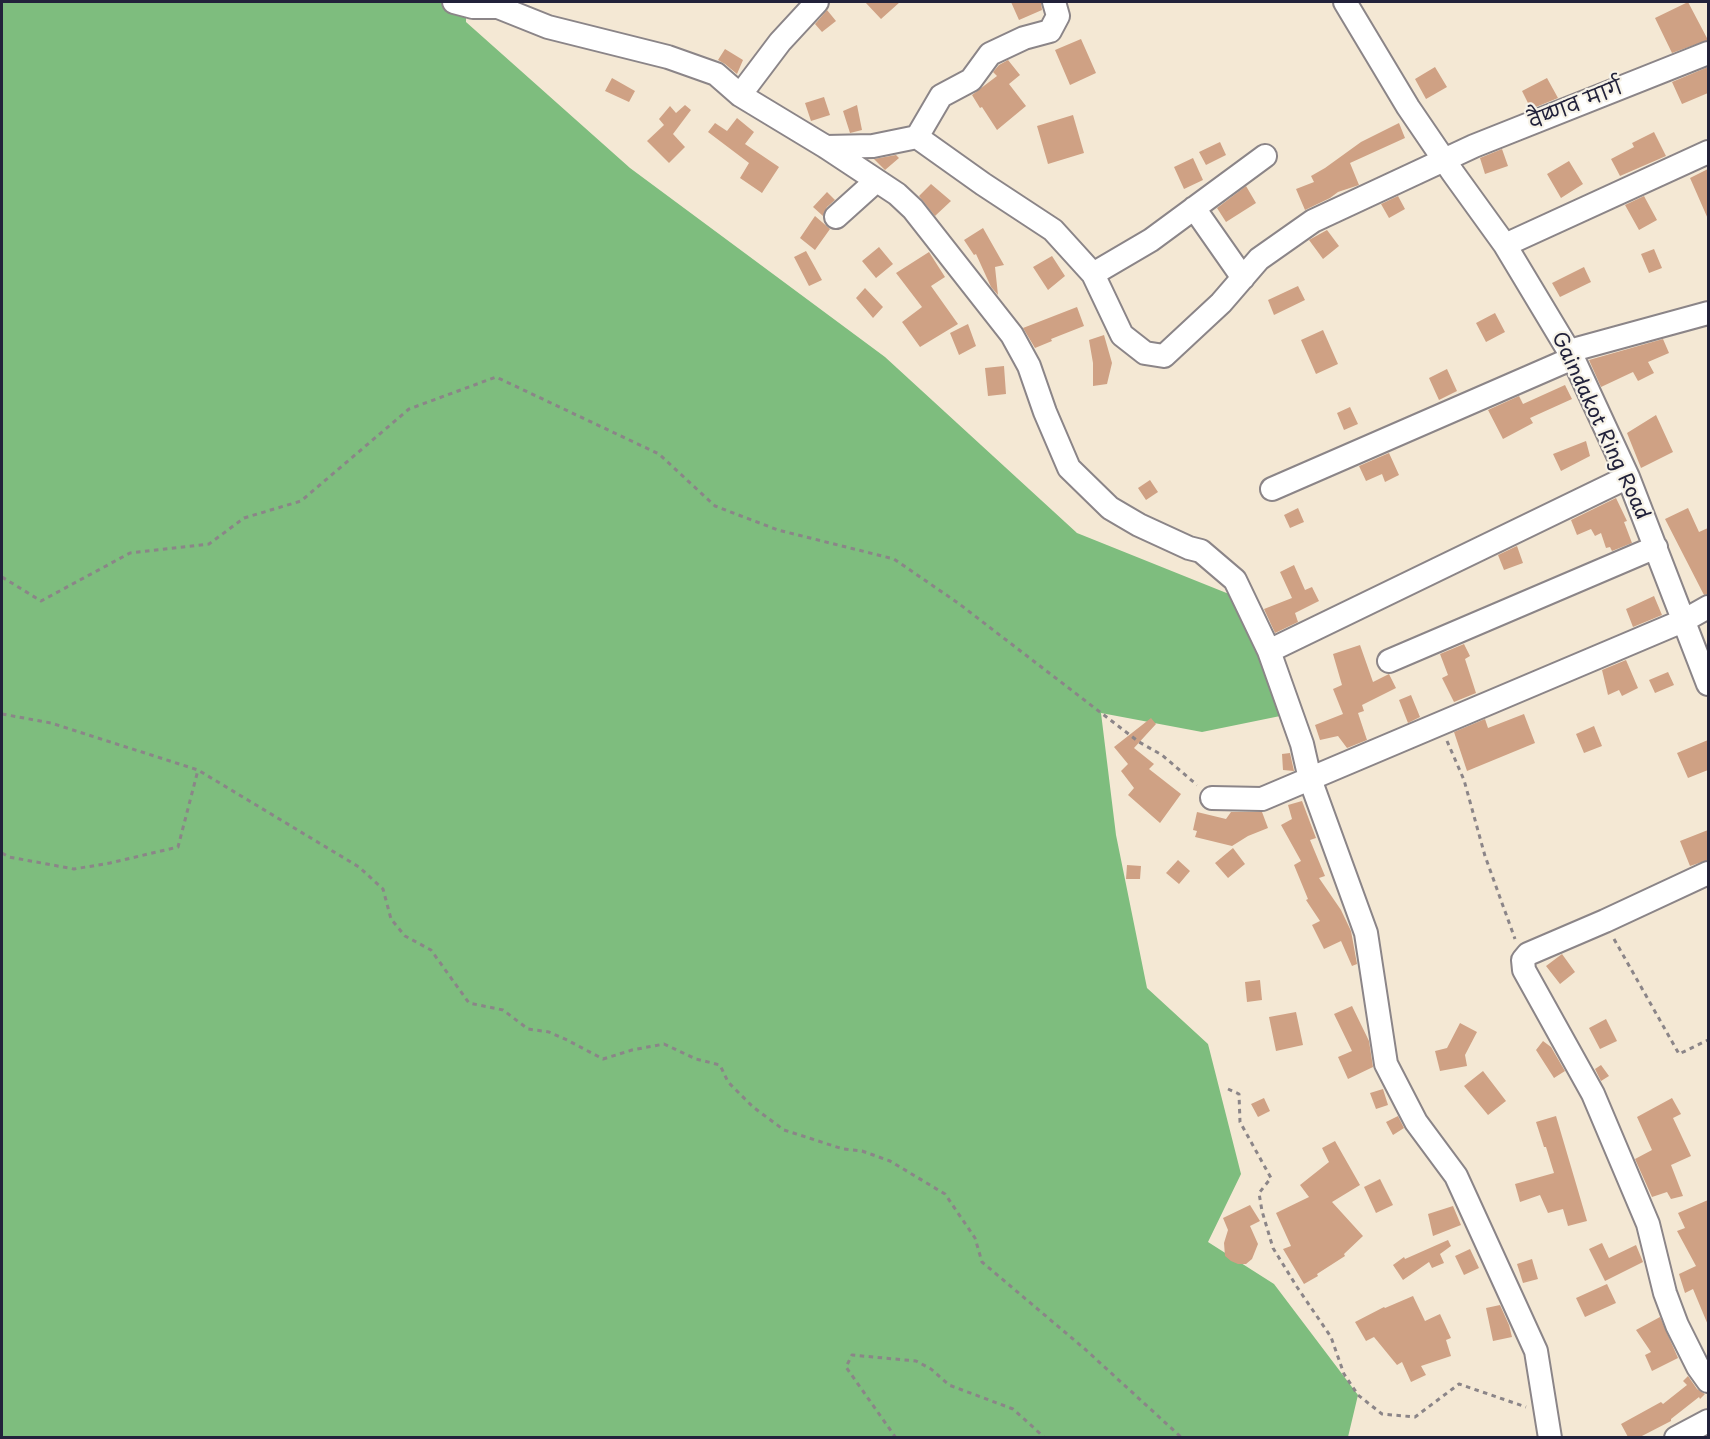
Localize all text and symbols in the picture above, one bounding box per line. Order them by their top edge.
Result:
street label: वैष्णव मार्ग [1525,76,1627,136]
street label: Gaindakot Ring Road [1546,328,1654,524]

